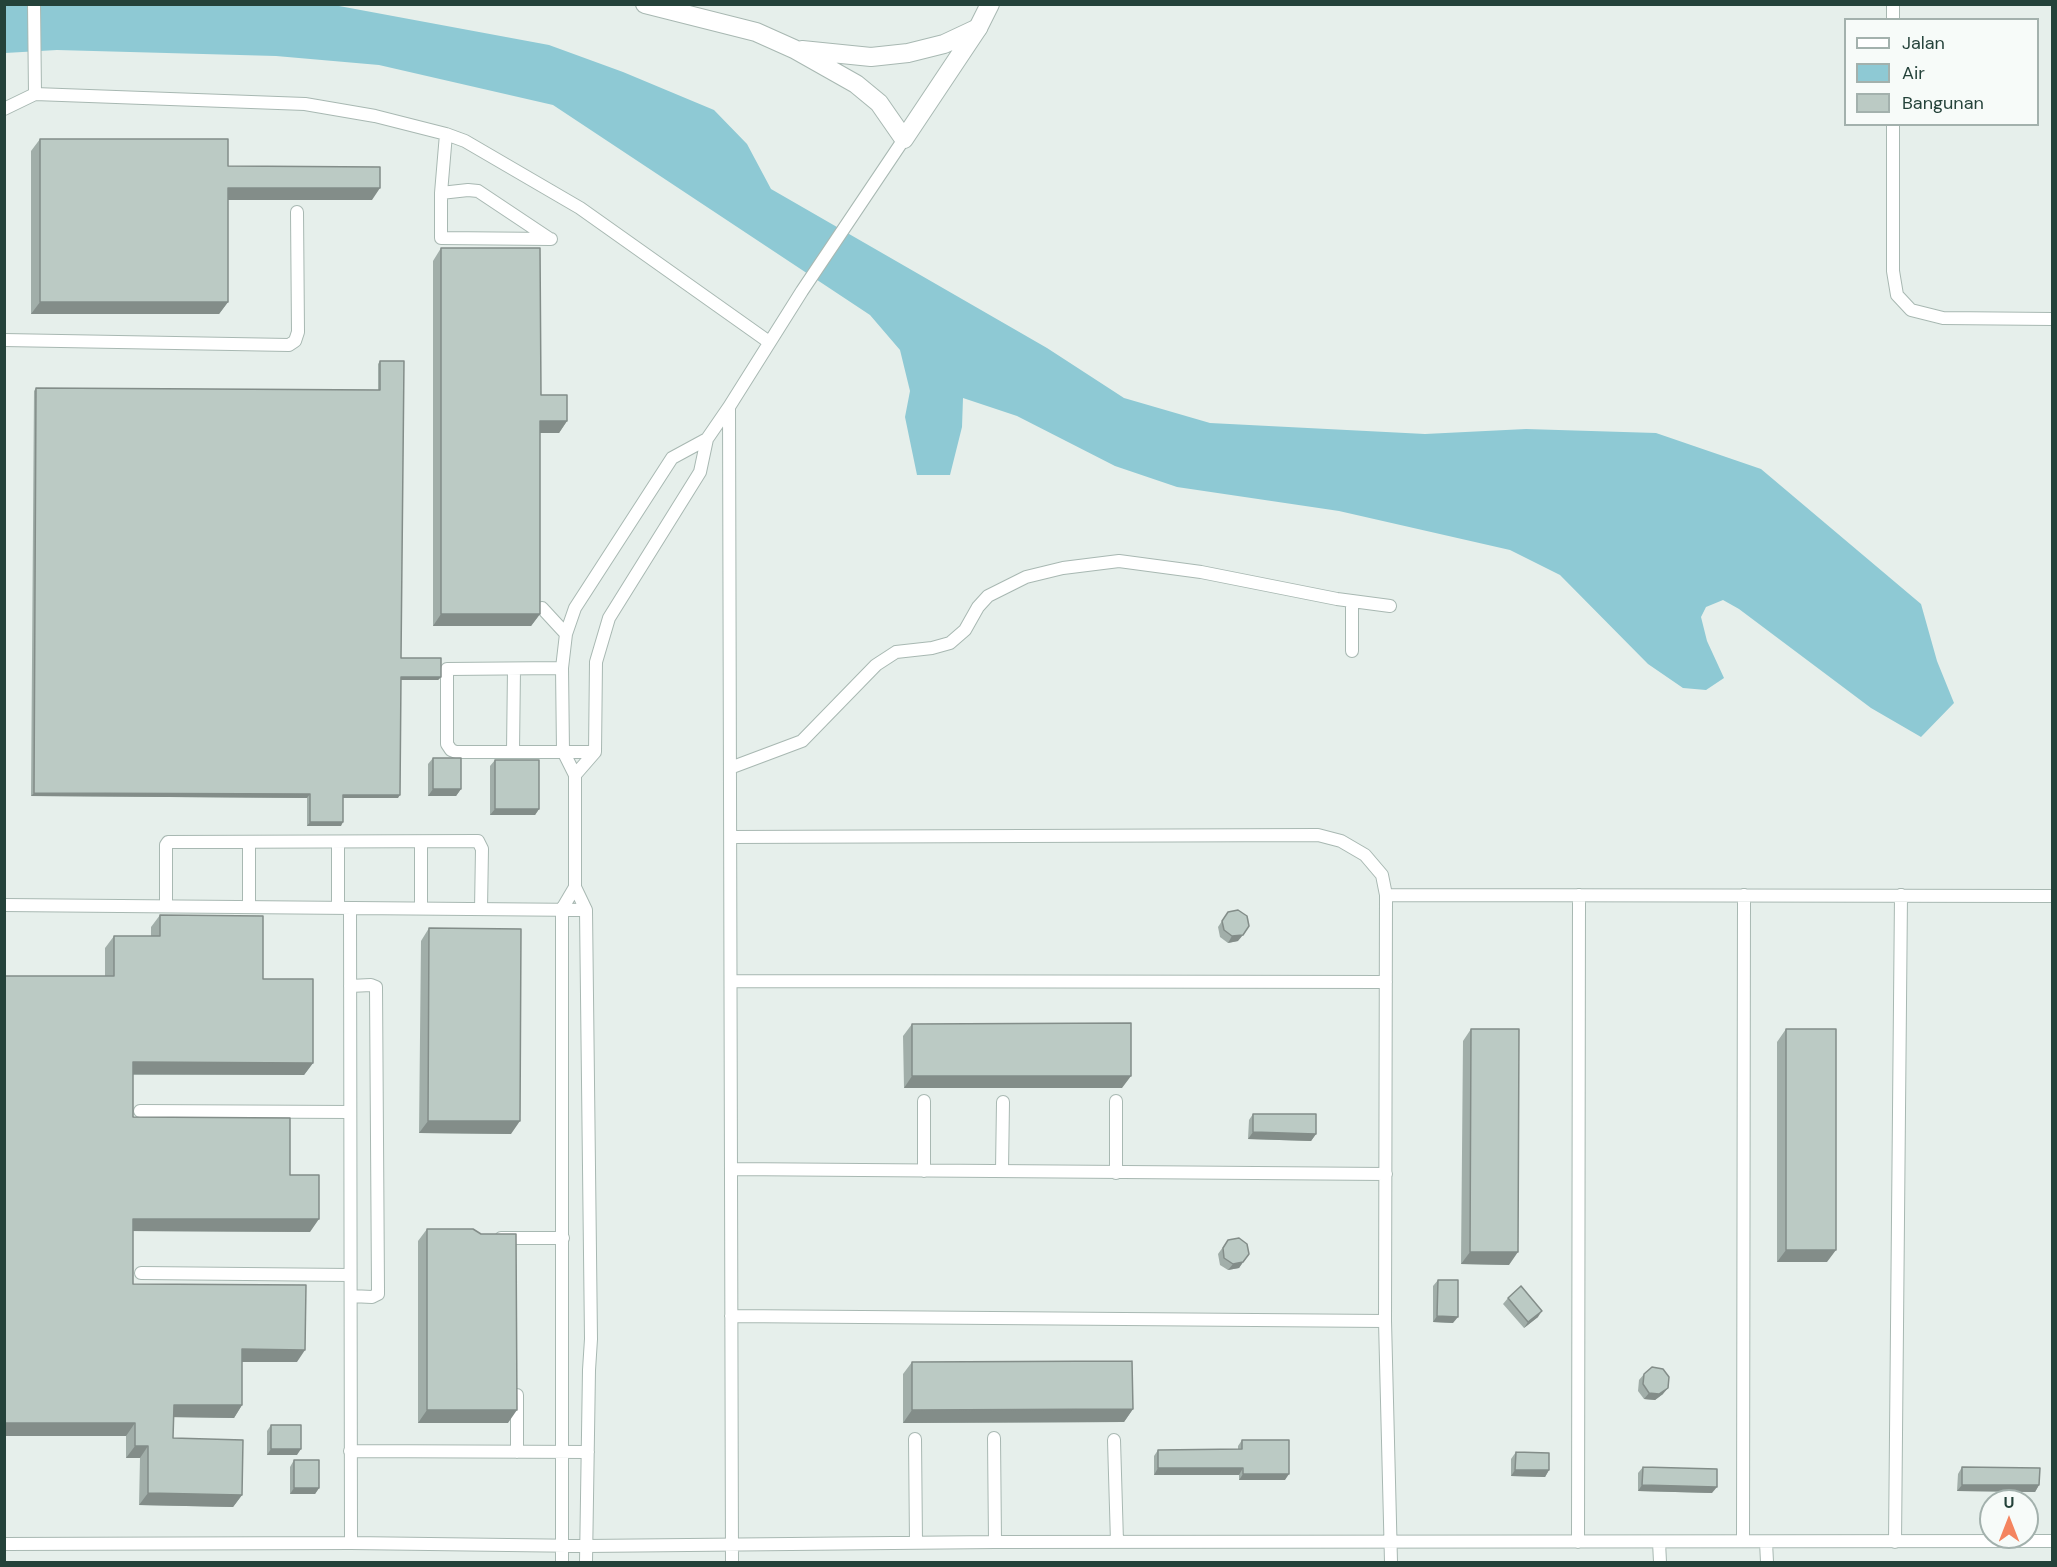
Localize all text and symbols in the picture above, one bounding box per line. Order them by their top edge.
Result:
legend [1844,18,2039,126]
text: Jalan [1902,31,1945,55]
text: Air [1902,61,1925,85]
text: Bangunan [1902,91,1984,115]
north arrow [1979,1489,2039,1549]
text: U [2004,1492,2014,1513]

